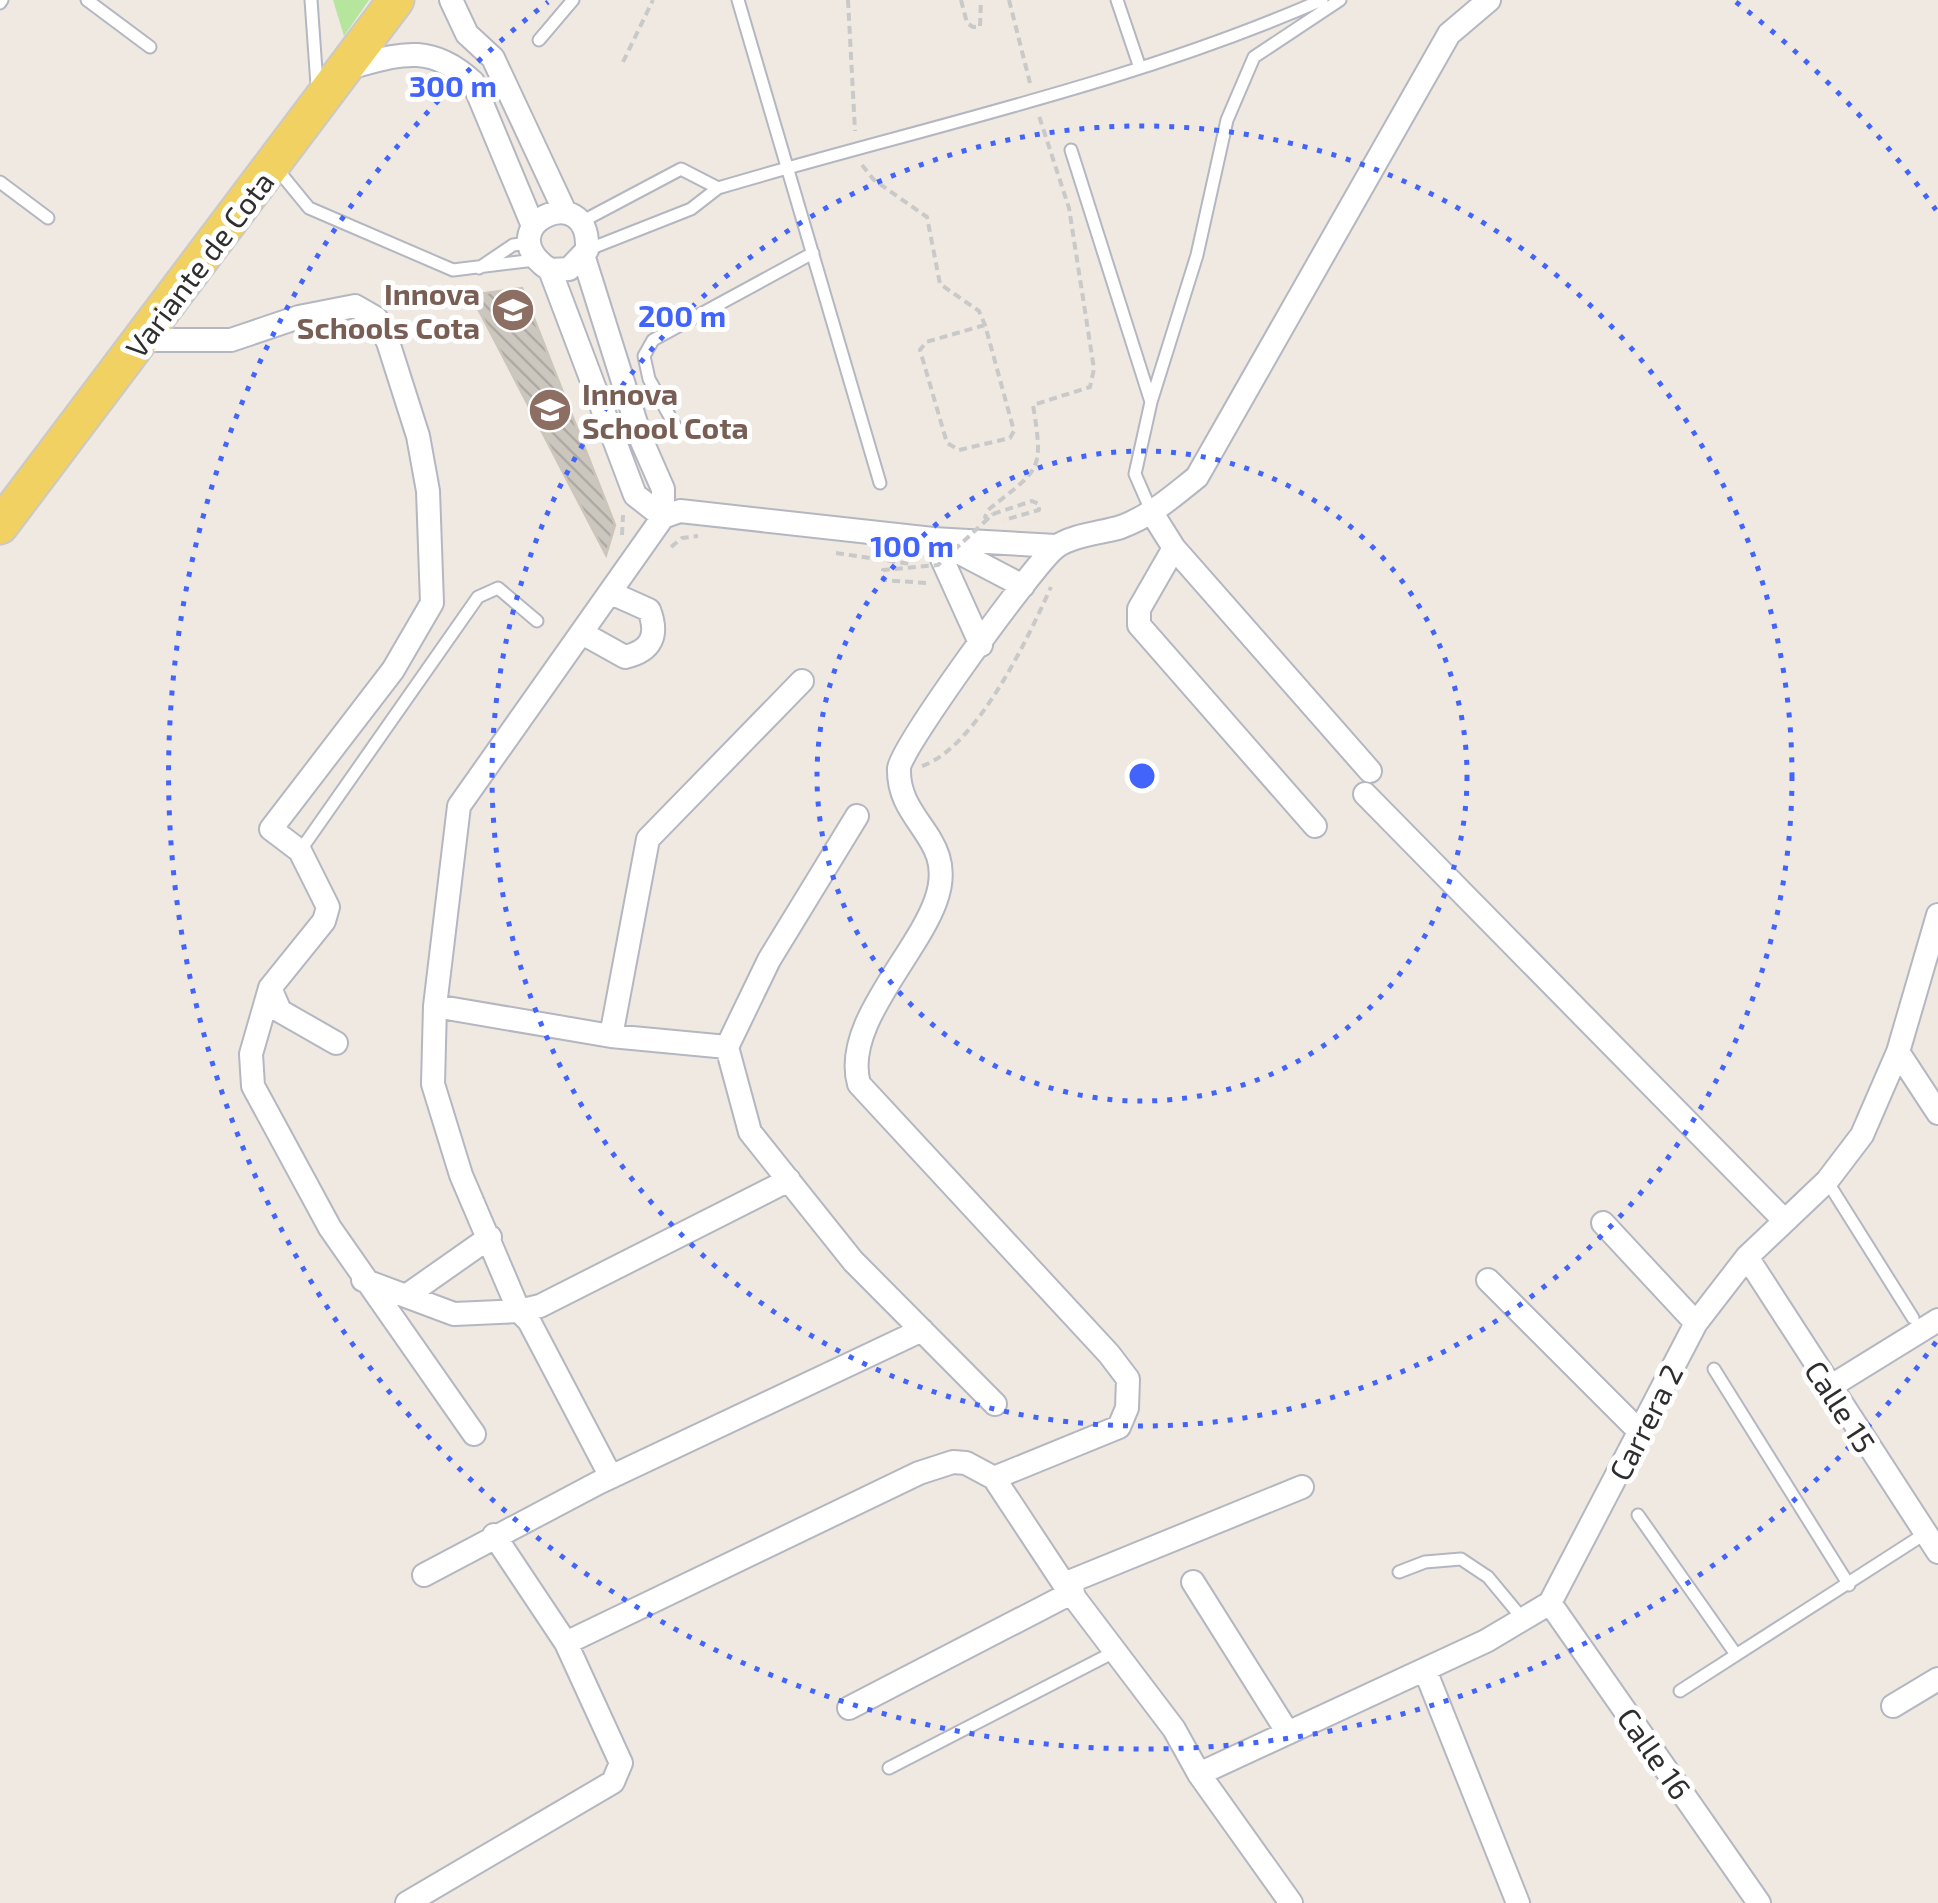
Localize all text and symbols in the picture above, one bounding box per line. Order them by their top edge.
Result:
text: 300 m [409,67,497,103]
street label: Variante de Cota [117,164,281,364]
place label: Innova Schools Cota [297,275,480,345]
school or university icon: Innova Schools Cota [490,287,536,333]
text: 200 m [638,297,726,333]
place label: Innova School Cota [582,375,749,445]
school or university icon: Innova School Cota [527,387,573,433]
text: 100 m [870,527,954,563]
centre of rings [1124,758,1160,794]
street label: Calle 15 [1798,1353,1884,1459]
street label: Carrera 2 [1600,1358,1690,1486]
street label: Calle 16 [1611,1700,1699,1806]

